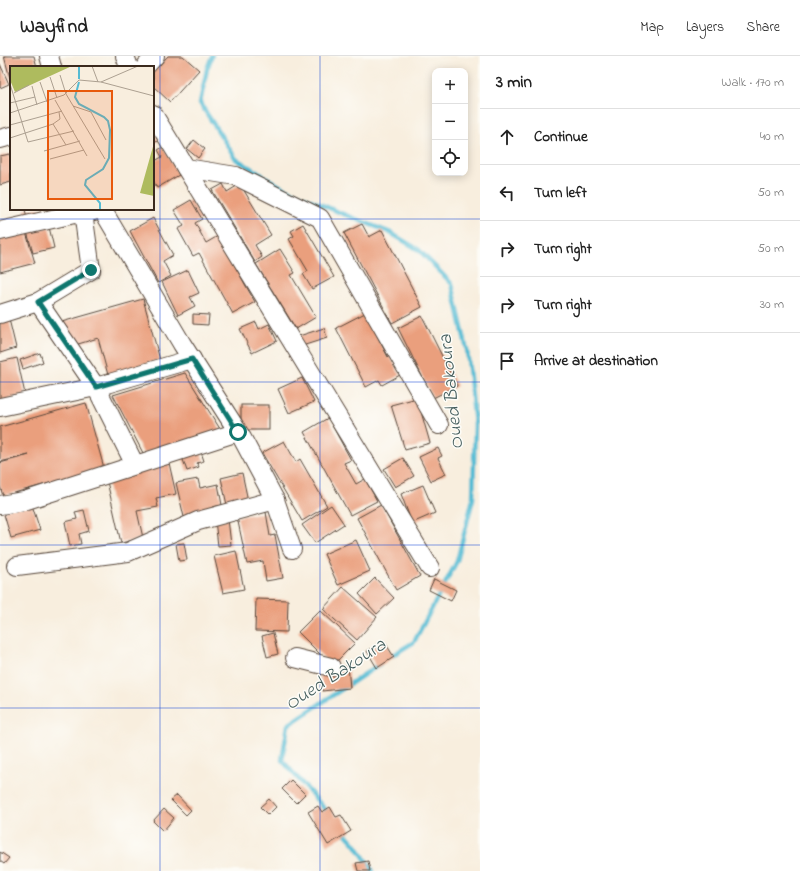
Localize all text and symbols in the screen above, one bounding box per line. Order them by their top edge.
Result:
text: Wayfind [20,14,88,41]
text: Map [640,17,664,38]
text: Layers [686,17,724,38]
text: Share [746,17,780,38]
inset map [10,66,154,210]
map controls [432,68,468,176]
button: + [432,68,468,104]
text: 3 min [496,70,532,95]
text: Walk · 170 m [721,73,784,92]
button: − [432,104,468,140]
icon: ahead [496,126,518,148]
text: Continue [534,126,588,148]
text: 40 m [760,127,784,146]
button: locate [432,140,468,176]
icon: left [496,182,518,204]
text: Turn left [534,182,587,204]
text: 50 m [758,183,784,202]
icon: right [496,238,518,260]
text: Turn right [534,238,592,260]
text: 50 m [758,239,784,258]
route end [82,261,100,279]
icon: right [496,294,518,316]
text: Turn right [534,294,592,316]
text: 30 m [760,295,784,314]
water label: Oued Bakoura [432,332,471,451]
icon: arrive [496,350,518,372]
text: Arrive at destination [534,350,658,372]
route start [229,423,247,441]
water label: Oued Bakoura [280,632,392,718]

